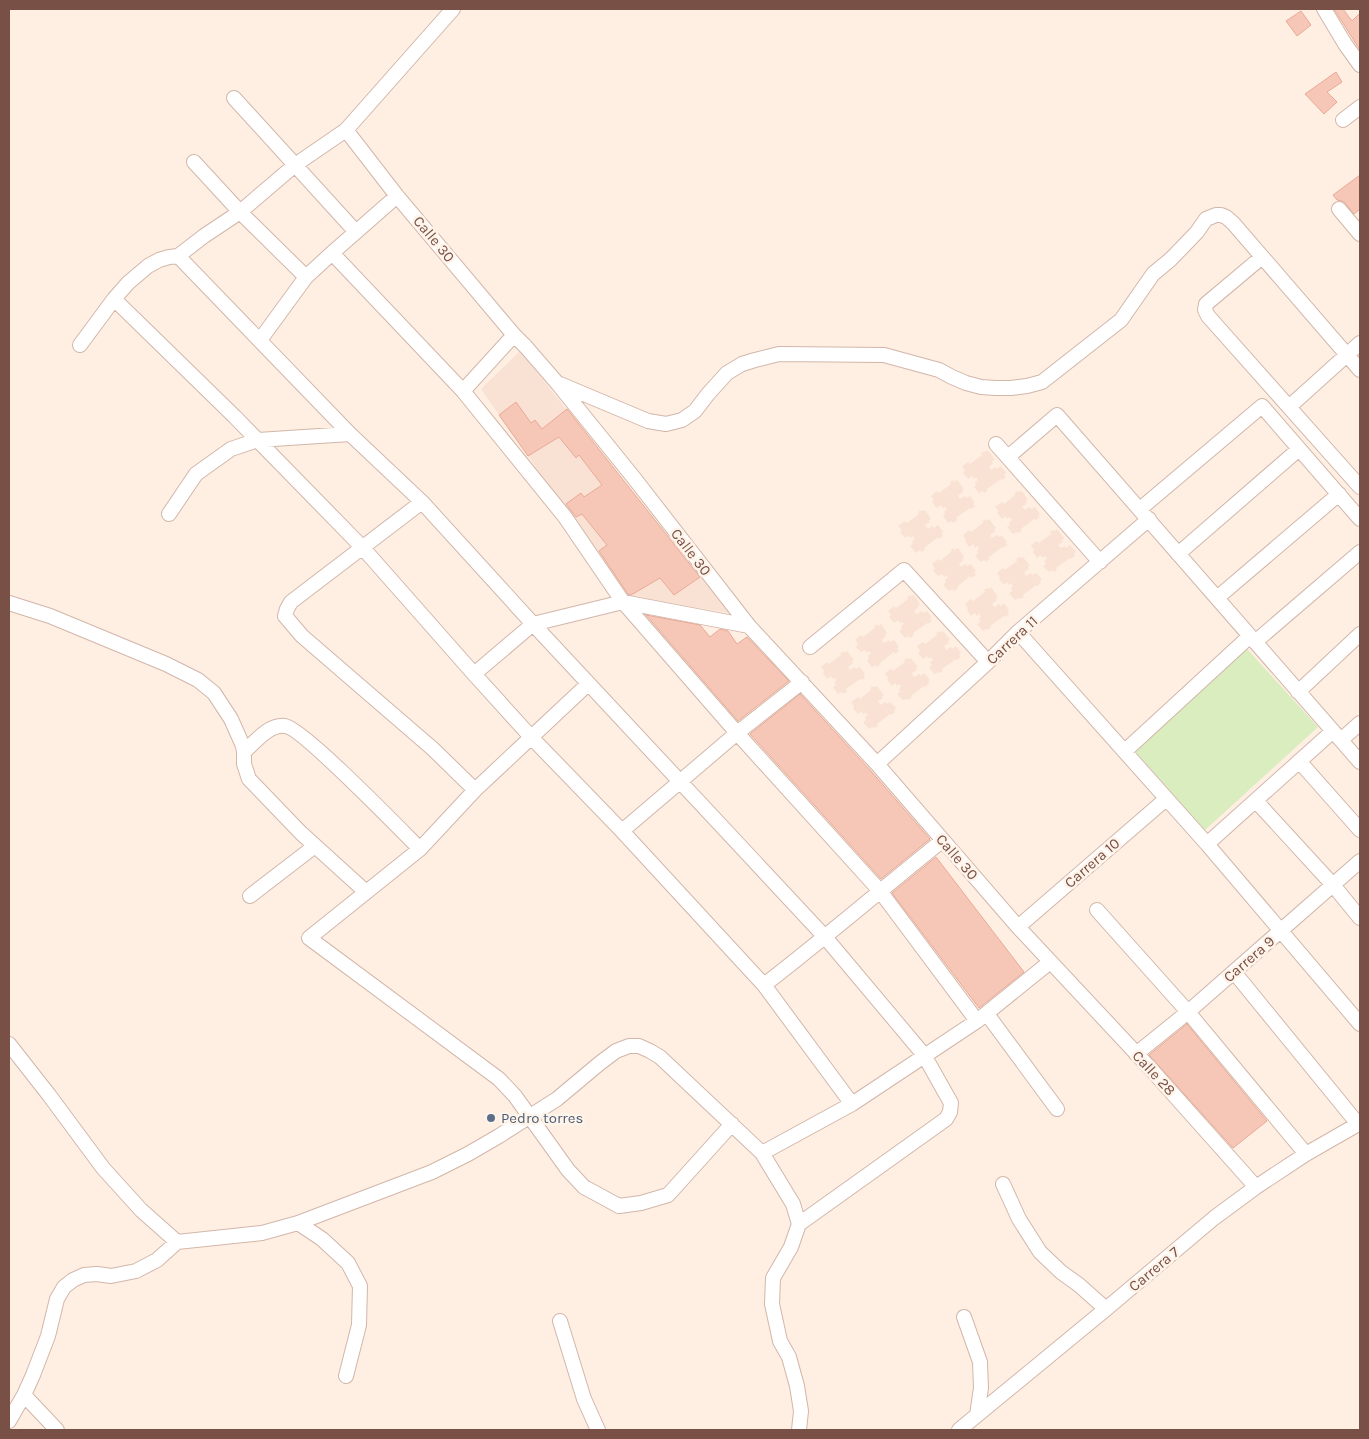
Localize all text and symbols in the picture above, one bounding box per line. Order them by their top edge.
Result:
street label: Calle 30 [409,212,459,266]
street label: Calle 30 [667,525,715,579]
street label: Carrera 11 [983,612,1041,668]
street label: Calle 30 [932,830,982,884]
street label: Carrera 10 [1061,834,1123,892]
street label: Carrera 9 [1220,932,1278,986]
street label: Calle 28 [1129,1047,1179,1099]
place label: Pedro torres [501,1109,583,1127]
marker: Pedro torres [485,1112,497,1124]
street label: Carrera 7 [1125,1243,1183,1295]

